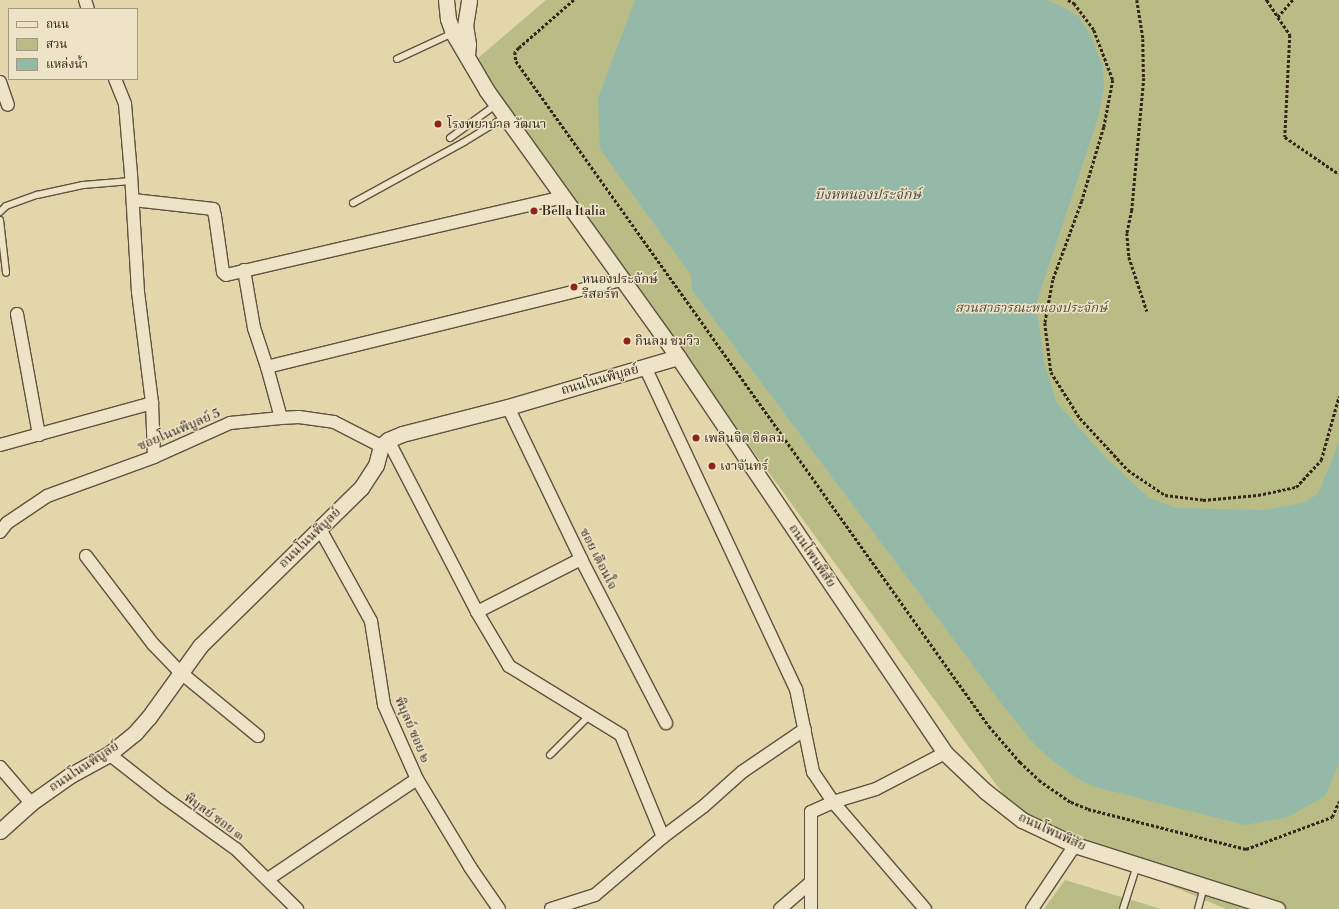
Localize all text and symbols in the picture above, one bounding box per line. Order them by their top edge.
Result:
legend [8,8,138,80]
text: ถนน [46,17,69,32]
text: สวน [46,37,67,52]
text: แหล่งน้ำ [46,57,88,72]
place label: โรงพยาบาล วัฒนา [447,116,546,132]
marker: โรงพยาบาล วัฒนา [432,118,444,130]
water label: บึงหหนองประจักษ์ [815,187,921,203]
place label: Bella Italia [542,203,606,219]
marker: Bella Italia [529,206,539,216]
place label: หนองประจักษ์ รีสอร์ท [582,272,658,303]
marker: หนองประจักษ์ รีสอร์ท [569,282,579,292]
park label: สวนสาธารณะหนองประจักษ์ [955,300,1107,316]
place label: กินลม ชมวิว [635,333,700,349]
marker: กินลม ชมวิว [622,336,632,346]
street label: ถนนโนนพิบูลย์ [559,361,641,399]
street label: ซอยโนนพิบูลย์ 5 [135,406,223,454]
place label: เพลินจิต ชิดลม [704,430,785,446]
marker: เพลินจิต ชิดลม [691,433,701,443]
place label: เงาจันทร์ [720,458,768,474]
marker: เงาจันทร์ [707,461,717,471]
street label: ถนนโนนพิบูลย์ [276,505,344,571]
street label: ถนนโพนพิสัย [785,521,839,591]
street label: ซอย เตือนใจ [576,526,620,592]
street label: พิบุลย์ ซอย ๒ [391,695,433,765]
street label: ถนนโนนพิบูลย์ [46,739,122,795]
street label: พิบุลย์ ซอย ๓ [181,790,247,844]
street label: ถนนโพนพิสัย [1016,809,1088,855]

